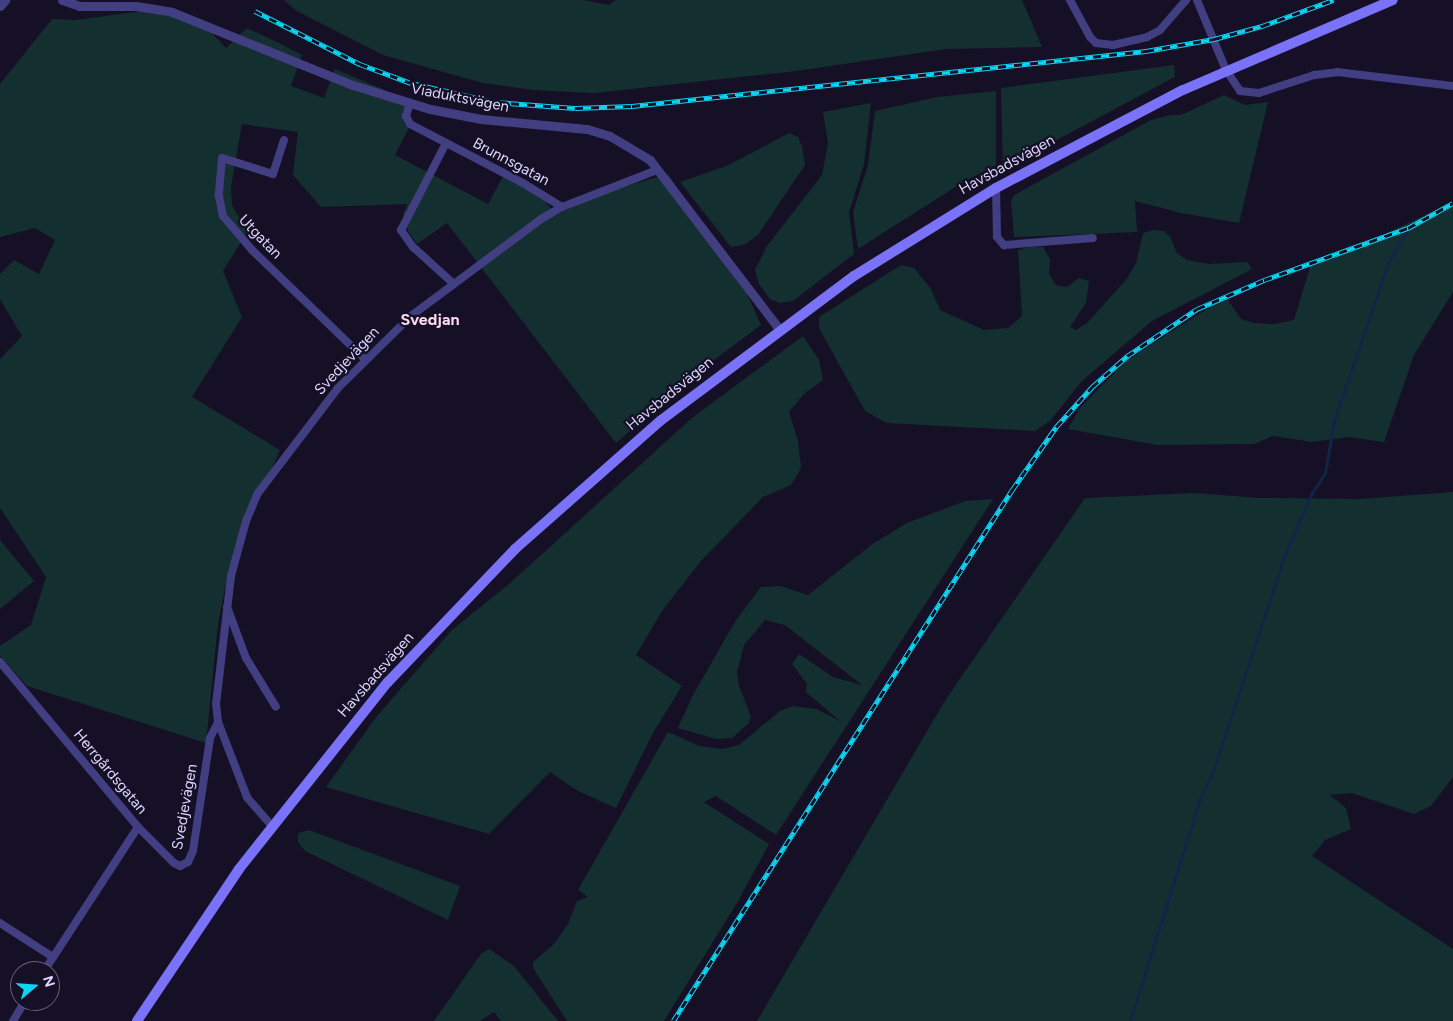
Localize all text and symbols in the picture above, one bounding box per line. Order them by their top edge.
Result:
street label: Viaduktsvägen [409,80,511,116]
street label: Havsbadsvägen [956,131,1058,199]
street label: Brunnsgatan [469,134,553,190]
street label: Utgatan [235,211,285,263]
district label: Svedjan [400,310,460,330]
street label: Svedjevägen [311,323,383,399]
street label: Havsbadsvägen [623,353,717,435]
street label: Havsbadsvägen [334,629,418,721]
street label: Herrgårdsgatan [69,726,151,818]
street label: Svedjevägen [169,763,201,851]
north arrow [10,961,60,1011]
text: N [39,974,59,989]

